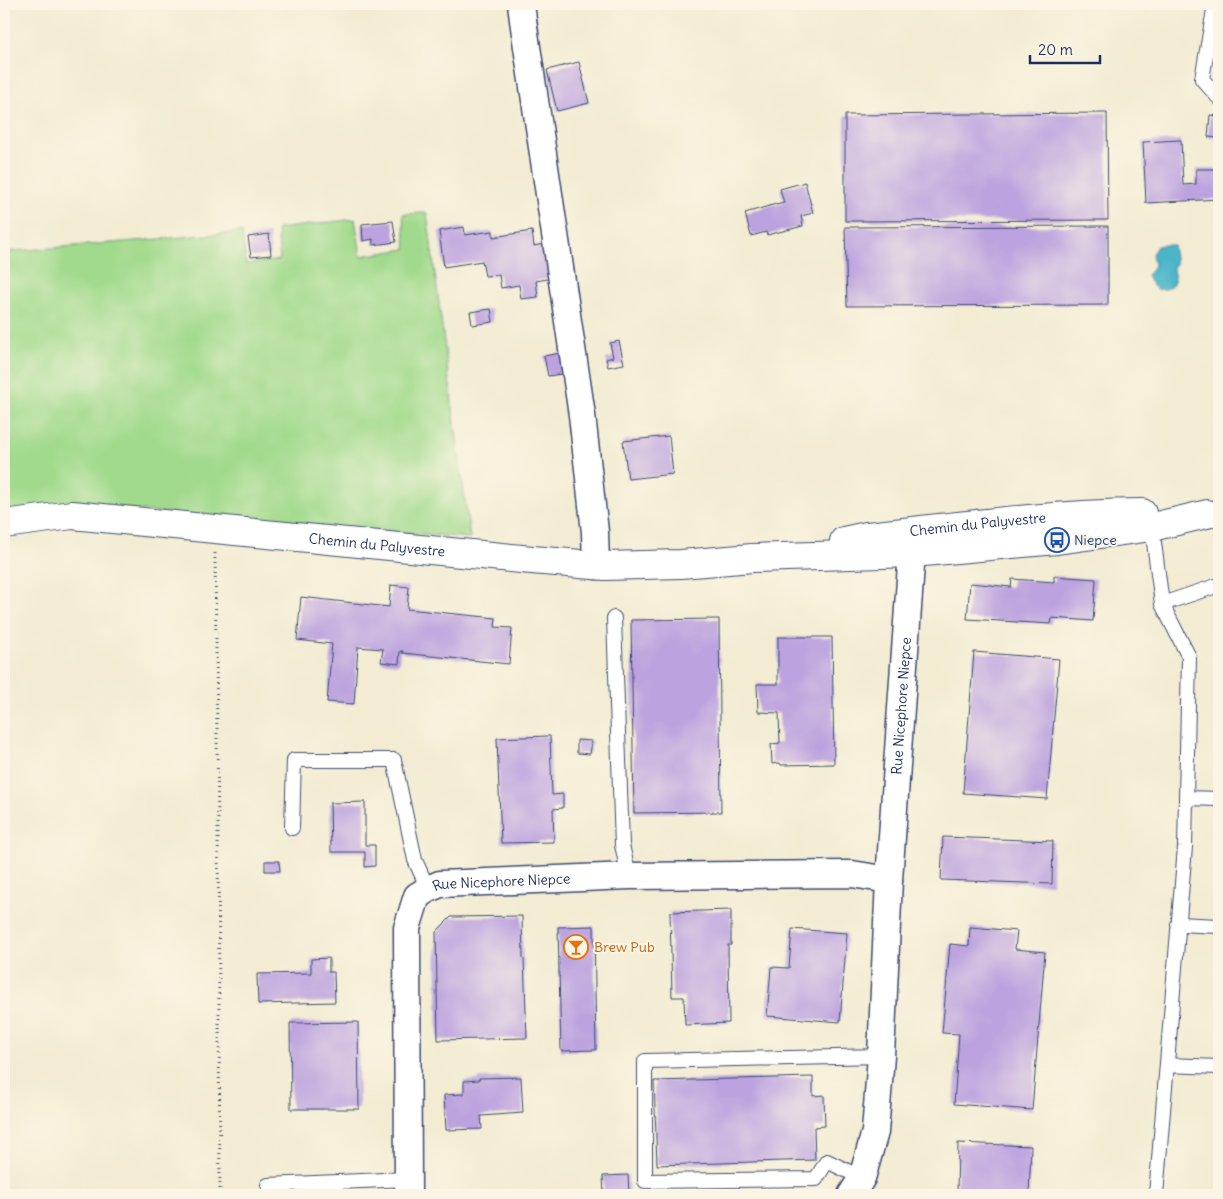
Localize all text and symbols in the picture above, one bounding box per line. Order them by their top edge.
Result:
scale bar [1030,32,1100,64]
text: 20 m [1038,40,1073,59]
street label: Chemin du Palyvestre [909,509,1047,540]
bus stop icon: Niepce [1044,527,1070,553]
street label: Chemin du Palyvestre [308,529,446,560]
place label: Niepce [1074,531,1117,549]
street label: Rue Nicephore Niepce [887,637,915,775]
street label: Rue Nicephore Niepce [430,869,571,895]
bar icon: Brew Pub [563,934,589,960]
place label: Brew Pub [594,938,655,956]

